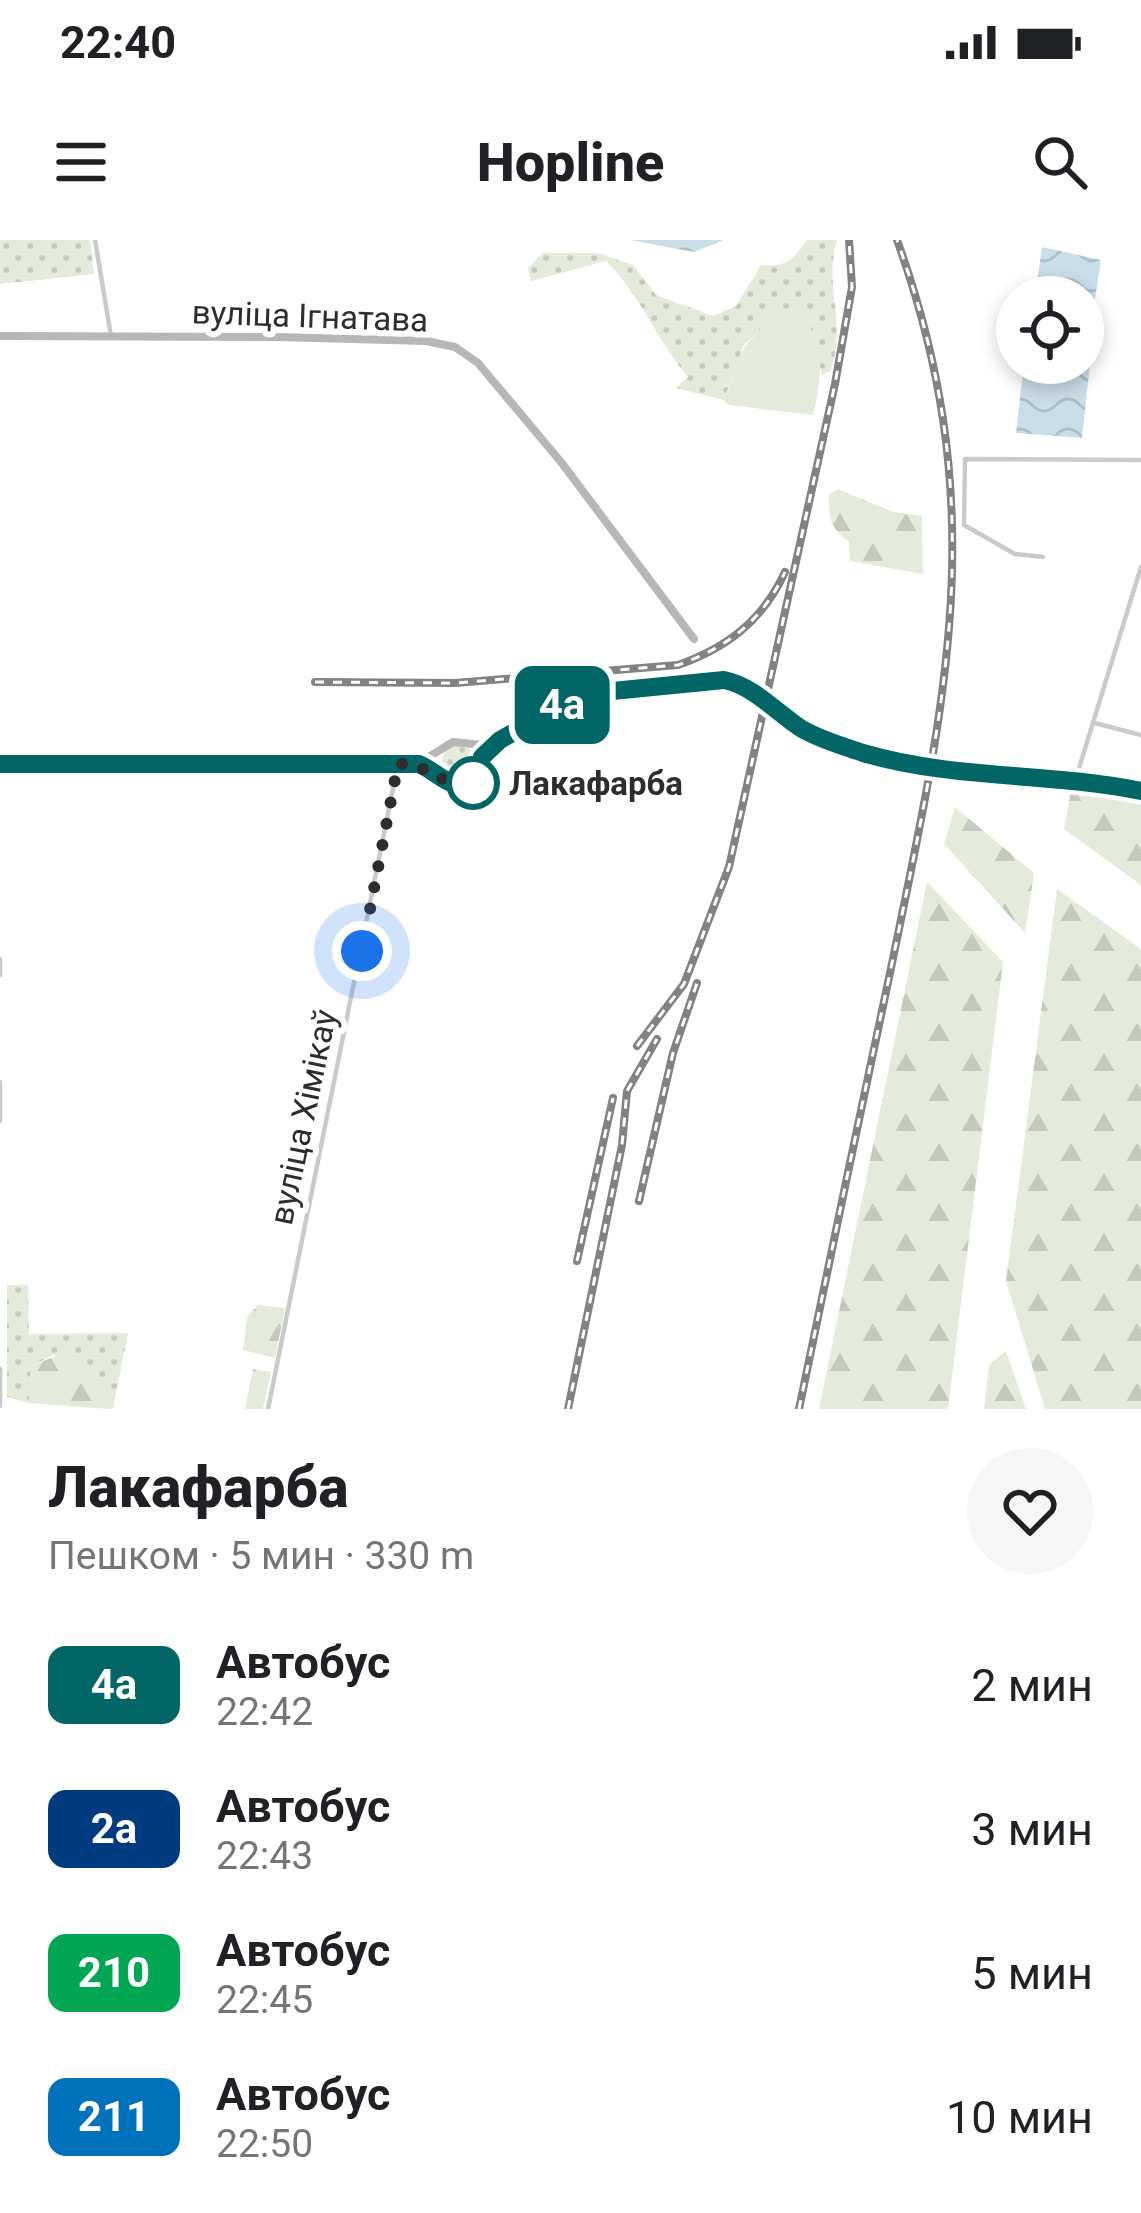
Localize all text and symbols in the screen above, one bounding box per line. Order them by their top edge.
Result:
text: 22:40 [60,16,176,69]
icon: menu [48,129,114,195]
icon: search [1027,129,1093,195]
text: Hopline [477,131,664,194]
map controls [996,276,1104,384]
button: locate [996,276,1104,384]
street label: вуліца Ігнатава [191,292,429,340]
line badge: 4а [508,666,616,744]
text: 4а [539,680,585,729]
marker: Лакафарба [448,758,498,808]
place label: Лакафарба [509,764,683,803]
your location [332,921,392,981]
street label: вуліца Хімікаў [261,1006,345,1228]
button: heart [967,1448,1093,1574]
text: Лакафарба [48,1454,349,1521]
text: Пешком · 5 мин · 330 m [48,1533,474,1579]
text: Автобус [216,1636,391,1689]
text: 2 мин [971,1659,1093,1712]
text: 4а [91,1660,137,1709]
text: 22:42 [216,1689,313,1735]
text: Автобус [216,1780,391,1833]
text: 3 мин [971,1803,1093,1856]
text: 2а [91,1804,137,1853]
text: 22:43 [216,1833,313,1879]
text: Автобус [216,1924,391,1977]
text: 5 мин [971,1947,1093,2000]
text: 210 [78,1948,150,1997]
text: 22:45 [216,1977,313,2023]
text: Автобус [216,2068,391,2121]
text: 10 мин [946,2091,1093,2144]
text: 211 [78,2092,150,2141]
text: 22:50 [216,2121,313,2167]

